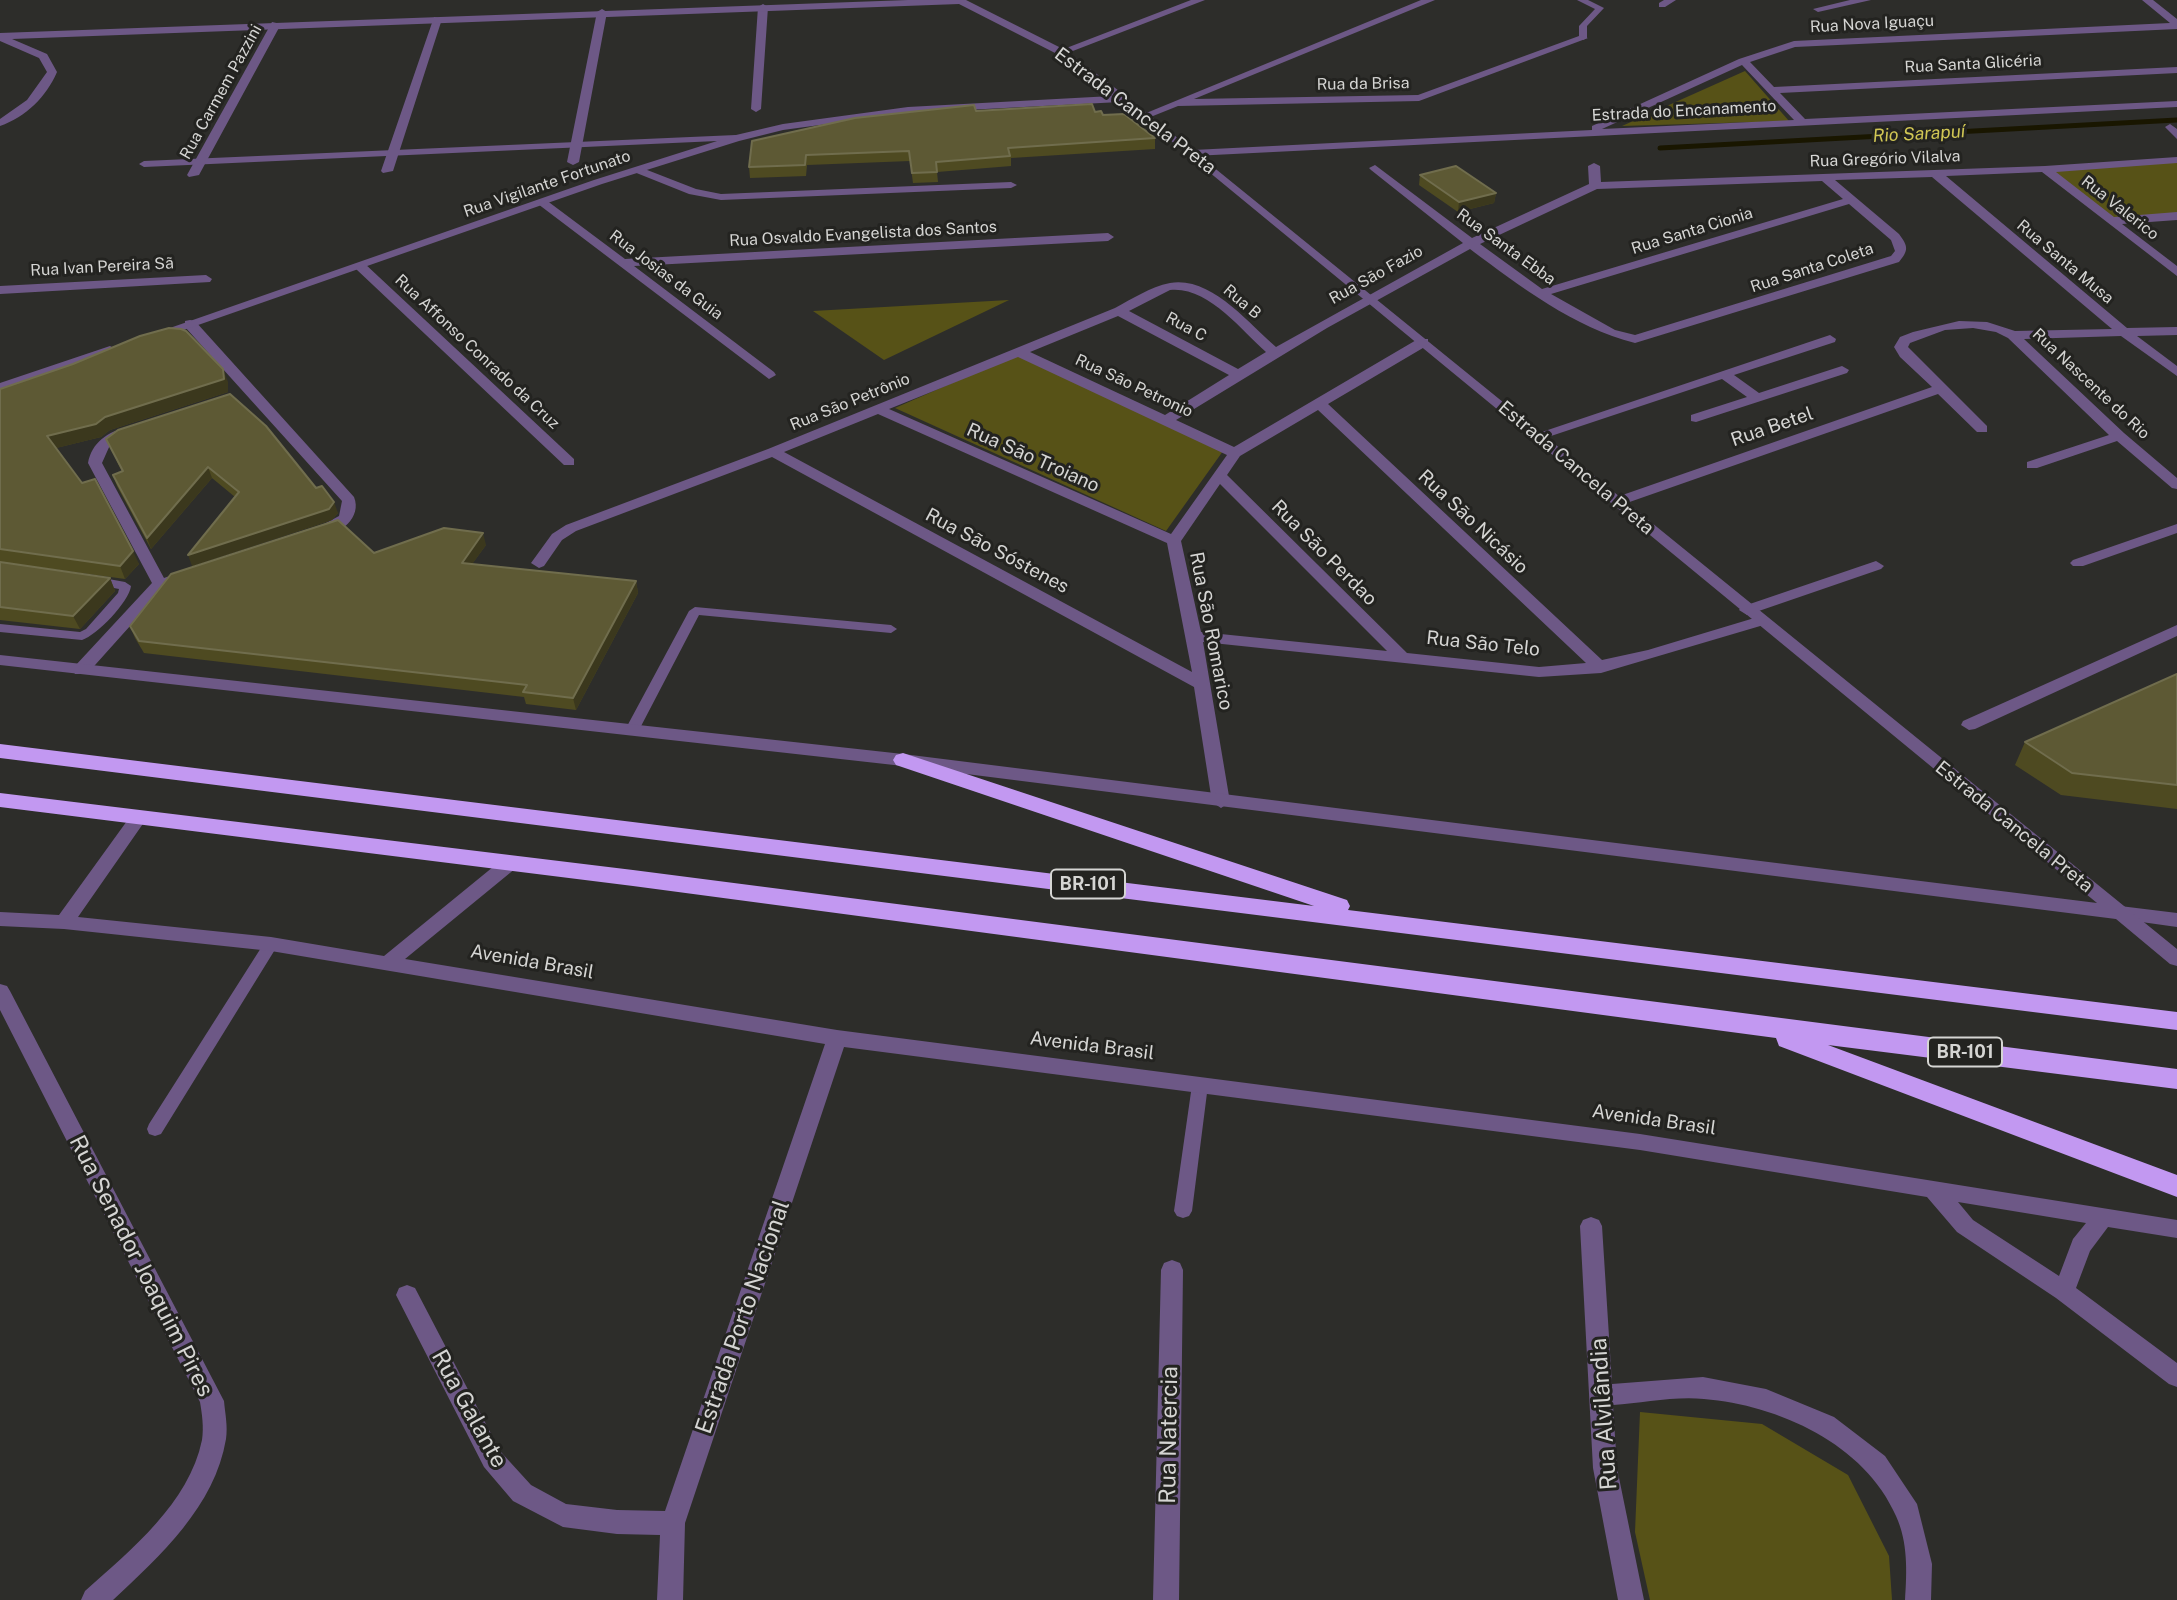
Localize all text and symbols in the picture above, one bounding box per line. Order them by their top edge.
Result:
street label: Rua Nova Iguaçu [1809,11,1935,37]
street label: Rua Carmem Pazzini [176,21,266,163]
street label: Estrada Cancela Preta [1050,43,1220,179]
street label: Rua Santa Glicéria [1904,51,2042,77]
street label: Rua da Brisa [1316,74,1410,94]
street label: Estrada do Encanamento [1591,97,1777,125]
water label: Rio Sarapuí [1872,121,1966,147]
street label: Rua Vigilante Fortunato [461,146,633,222]
street label: Rua Gregório Vilalva [1809,147,1961,171]
street label: Rua Valerico [2077,172,2163,244]
street label: Rua Santa Cionia [1629,203,1755,259]
street label: Rua Santa Ebba [1453,205,1559,289]
street label: Rua Santa Musa [2013,216,2117,308]
street label: Rua Osvaldo Evangelista dos Santos [729,217,997,251]
street label: Rua Josias da Guia [606,226,726,324]
street label: Rua Santa Coleta [1748,239,1876,297]
street label: Rua São Fazio [1326,241,1426,309]
street label: Rua Ivan Pereira Sã [30,254,174,280]
street label: Rua Affonso Conrado da Cruz [391,271,563,433]
street label: Rua B [1219,281,1265,323]
street label: Rua C [1162,308,1210,346]
street label: Rua Nascente do Rio [2028,325,2154,443]
street label: Rua São Petronio [1072,350,1196,422]
street label: Rua São Petrônio [787,369,913,435]
street label: Estrada Cancela Preta [1494,396,1658,540]
street label: Rua Betel [1728,402,1816,452]
street label: Rua São Troiano [963,419,1103,497]
street label: Rua São Nicásio [1413,465,1533,579]
street label: Rua São Perdao [1266,495,1382,611]
street label: Rua São Sóstenes [921,504,1073,598]
street label: Rua São Romarico [1184,550,1238,712]
street label: Rua São Telo [1425,627,1541,661]
street label: Estrada Cancela Preta [1931,756,2097,898]
road number: BR-101 [1051,870,1125,898]
street label: Avenida Brasil [468,940,596,984]
street label: Avenida Brasil [1029,1027,1155,1065]
road number: BR-101 [1928,1037,2002,1066]
street label: Avenida Brasil [1590,1100,1718,1140]
street label: Rua Senador Joaquim Pires [63,1131,219,1401]
street label: Estrada Porto Nacional [690,1197,796,1437]
street label: Rua Alvilândia [1585,1337,1623,1491]
street label: Rua Galante [425,1345,513,1473]
street label: Rua Natercia [1154,1366,1184,1504]

